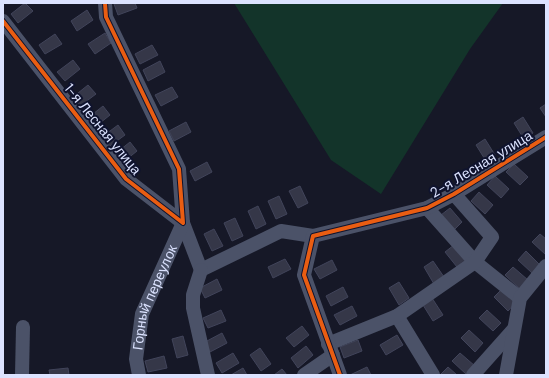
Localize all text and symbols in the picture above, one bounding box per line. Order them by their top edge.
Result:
street label: 1-я Лесная улица [61,80,146,179]
street label: 2-я Лесная улица [427,126,536,202]
street label: Горный переулок [128,241,181,351]

